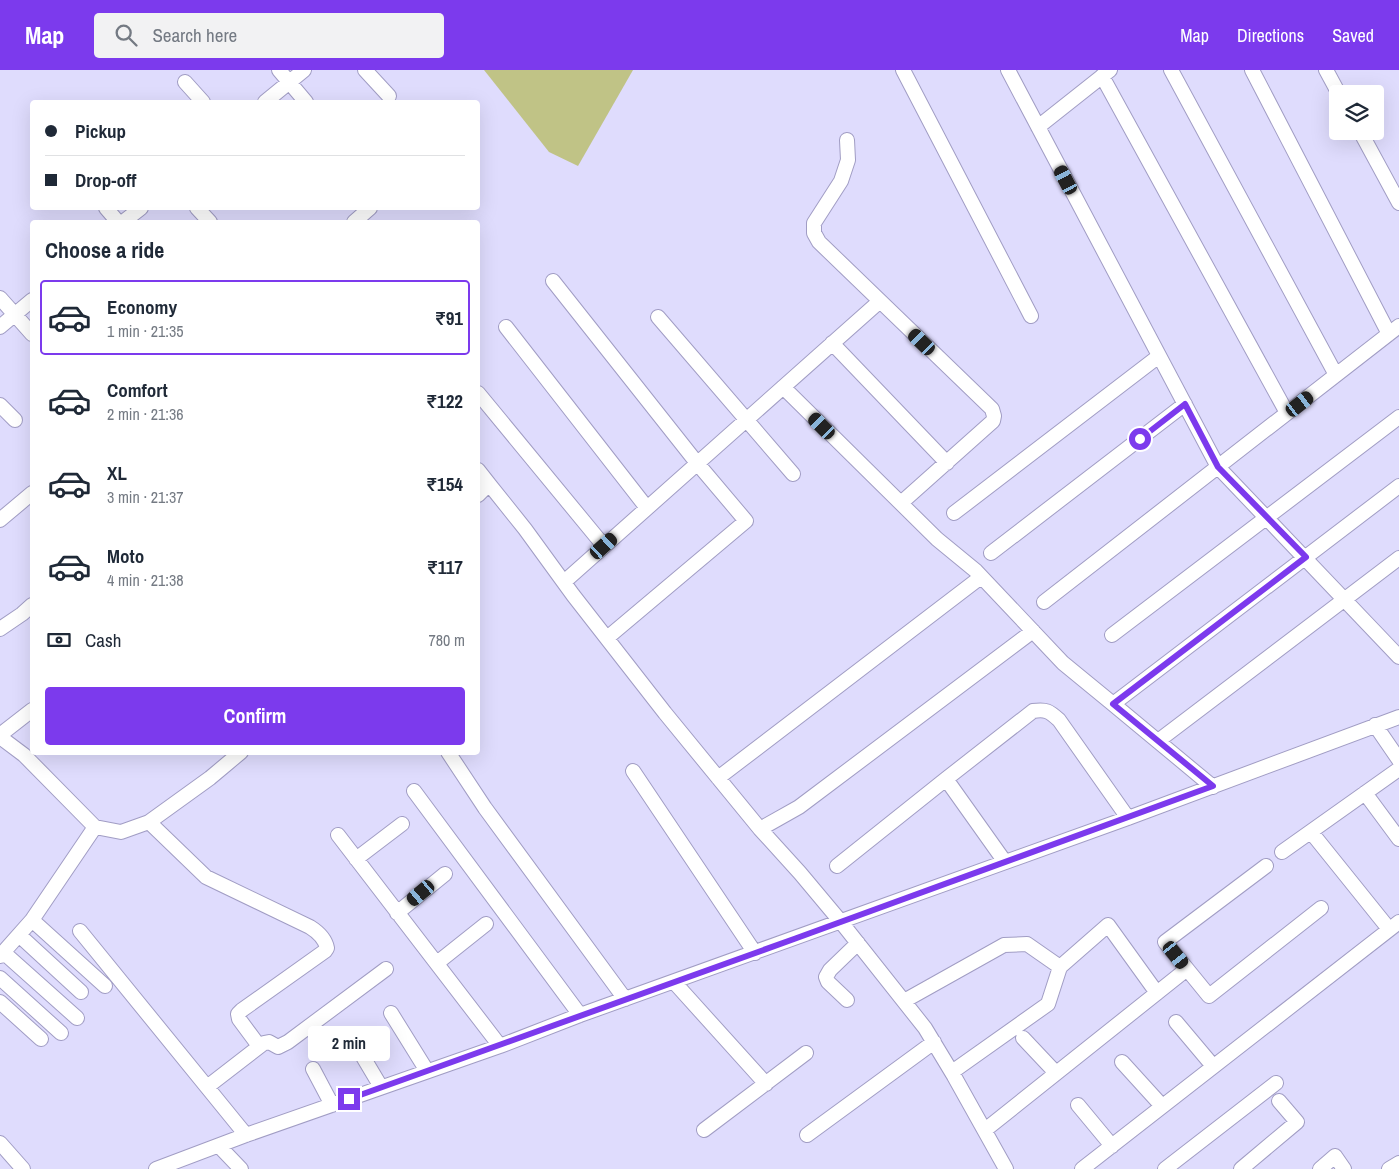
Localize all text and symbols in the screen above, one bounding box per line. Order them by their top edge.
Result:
search box [94,13,444,58]
text: Map [25,19,64,51]
icon: search [112,21,140,49]
text: Search here [152,22,237,48]
text: Map [1180,23,1209,48]
text: Directions [1237,23,1304,48]
text: Saved [1332,23,1374,48]
map controls [1329,85,1384,140]
button: layers [1329,85,1384,140]
text: Pickup [75,118,126,144]
car [1052,163,1079,197]
text: Drop-off [75,167,136,193]
text: Choose a ride [45,235,164,265]
text: Economy [107,294,177,320]
icon: car [47,295,92,340]
text: ₹91 [435,305,463,331]
text: 1 min · 21:35 [107,320,184,342]
car [905,326,938,358]
text: Comfort [107,377,168,403]
icon: car [47,378,92,423]
text: ₹122 [426,388,463,414]
car [1283,389,1316,419]
text: 2 min · 21:36 [107,403,184,425]
car [806,410,837,442]
route start [1129,428,1151,450]
text: XL [107,460,127,486]
icon: car [47,461,92,506]
text: ₹154 [426,471,463,497]
text: 3 min · 21:37 [107,486,184,508]
car [587,530,620,562]
text: Moto [107,543,144,569]
icon: car [47,544,92,589]
text: ₹117 [427,554,463,580]
text: 4 min · 21:38 [107,569,184,591]
icon: cash [45,626,73,654]
text: Cash [85,627,121,653]
text: 780 m [429,629,465,651]
button: Confirm [45,687,465,745]
car [404,878,437,908]
car [1160,939,1191,971]
callout: 2 min [308,1026,390,1062]
text: 2 min [332,1032,366,1054]
route end [338,1088,360,1110]

